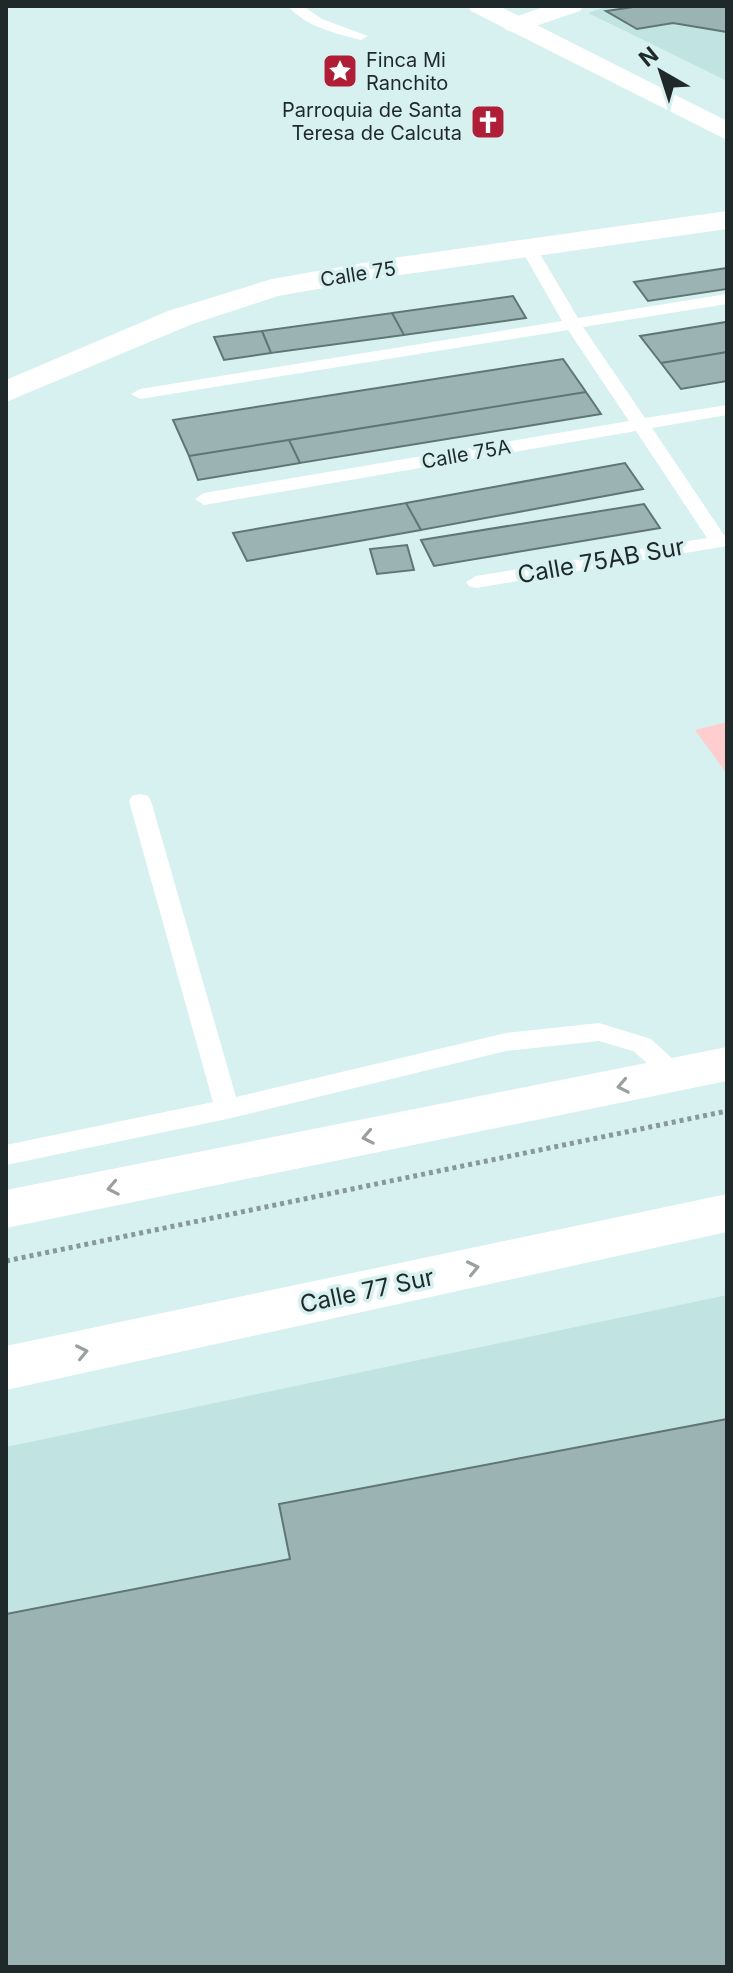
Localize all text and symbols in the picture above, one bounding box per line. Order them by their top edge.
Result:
north arrow [621,32,701,112]
text: N [634,41,663,72]
place label: Finca Mi Ranchito [366,48,448,95]
place icon: Finca Mi Ranchito [321,52,359,90]
place label: Parroquia de Santa Teresa de Calcuta [282,98,462,145]
church icon: Parroquia de Santa Teresa de Calcuta [469,103,507,141]
street label: Calle 75 [319,256,397,292]
street label: Calle 75A [420,434,513,474]
street label: Calle 75AB Sur [515,532,687,589]
one-way arrow [617,1077,630,1094]
one-way arrow [362,1127,375,1144]
one-way arrow [107,1178,120,1195]
one-way arrow [466,1260,480,1277]
street label: Calle 77 Sur [297,1262,437,1319]
one-way arrow [76,1344,89,1361]

